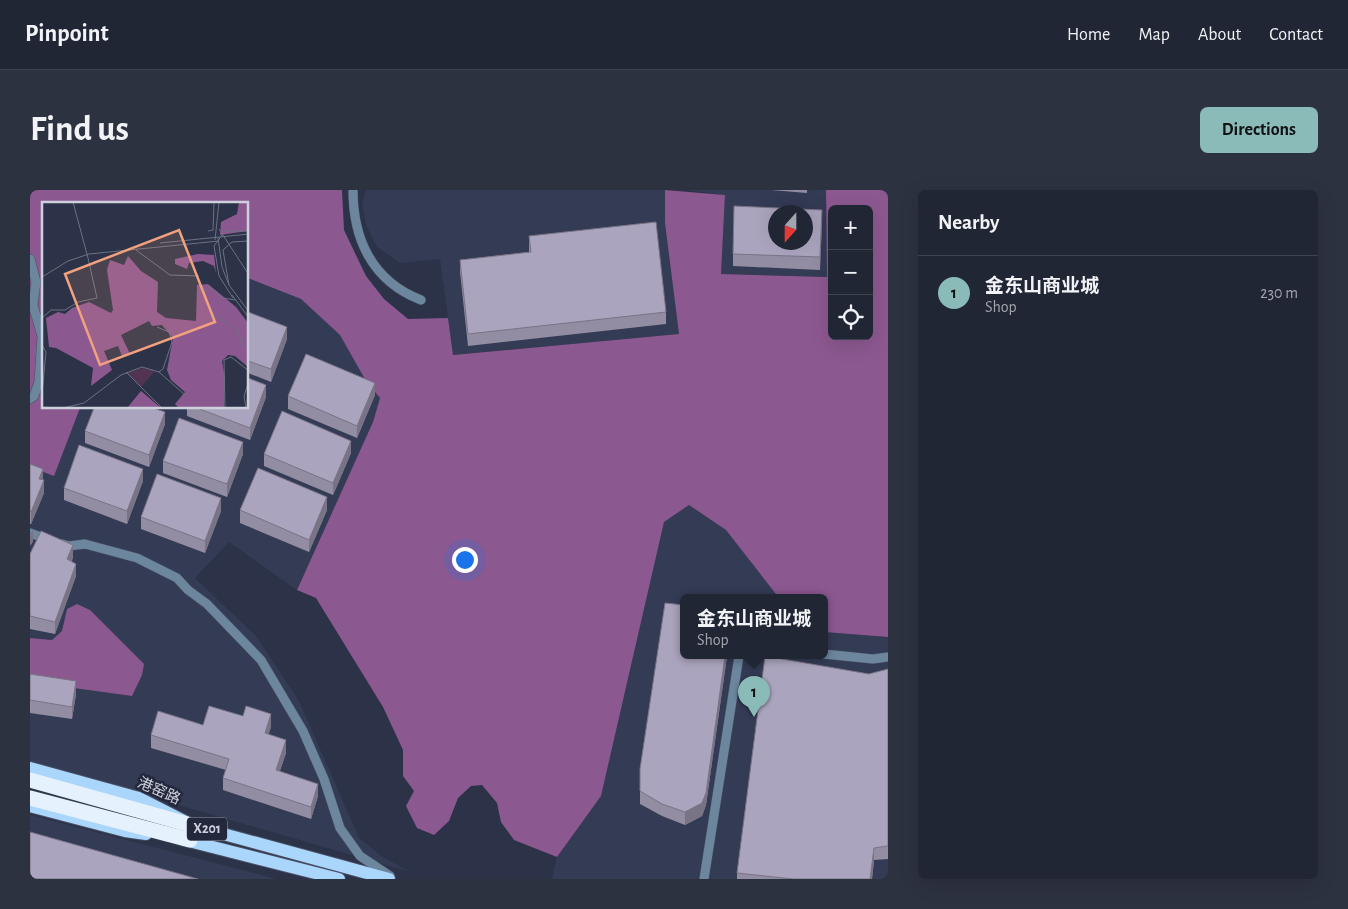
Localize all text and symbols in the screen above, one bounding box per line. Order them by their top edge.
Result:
text: Pinpoint [25,22,109,46]
text: Home [1067,26,1110,44]
text: Map [1138,26,1170,44]
text: About [1198,26,1241,44]
text: Contact [1269,26,1323,44]
button: Directions [1200,107,1318,153]
text: Find us [30,112,129,147]
inset map [42,202,249,409]
north arrow [768,205,813,250]
map controls [828,205,873,340]
button: + [828,205,873,250]
text: Nearby [938,212,999,233]
button: − [828,250,873,295]
text: 金东山商业城 [985,277,1099,296]
text: 1 [951,285,957,301]
text: 230 m [1260,285,1298,301]
button: locate [828,295,873,340]
text: Shop [985,299,1017,315]
your location [452,547,478,573]
popup [680,594,828,659]
text: 金东山商业城 [697,610,811,629]
text: Shop [697,632,729,648]
pin: 1 [738,676,770,717]
street label: 港窑路 [135,774,183,807]
road number: X201 [187,818,227,840]

